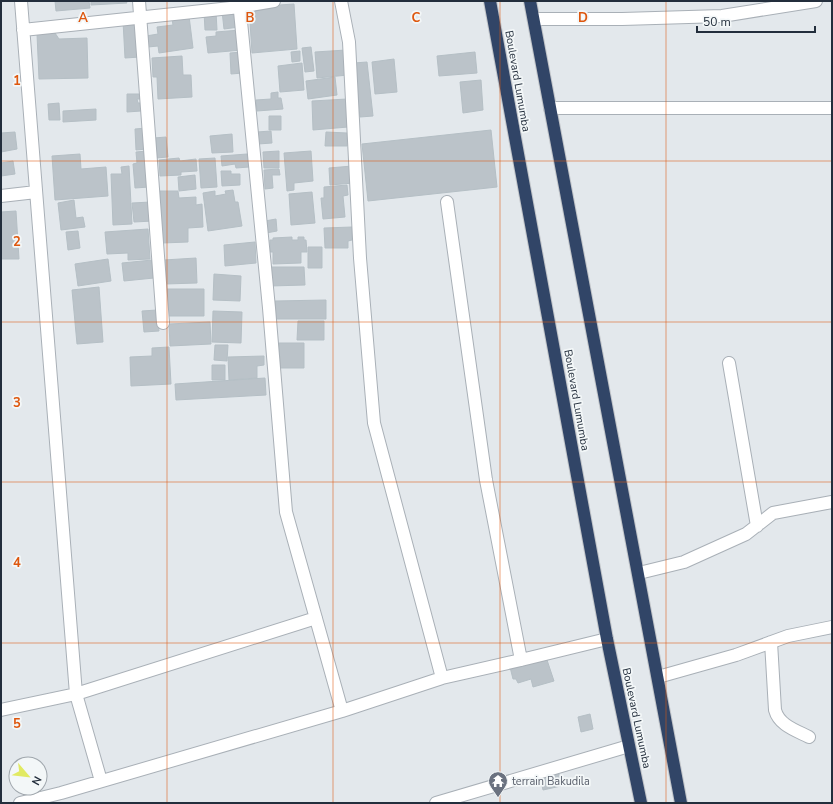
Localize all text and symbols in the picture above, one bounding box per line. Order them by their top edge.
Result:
scale bar [697,8,815,34]
text: A [78,9,88,27]
text: B [246,9,255,27]
text: C [412,9,421,27]
text: D [578,9,588,27]
text: 50 m [703,14,731,30]
street label: Boulevard Lumumba [501,29,534,133]
text: 1 [13,72,21,90]
text: 2 [13,233,21,251]
street label: Boulevard Lumumba [560,348,593,452]
text: 3 [13,394,21,412]
text: 4 [13,554,21,572]
street label: Boulevard Lumumba [619,666,655,770]
text: 5 [13,715,21,733]
north arrow [8,756,48,796]
temple icon: terrain Bakudila [487,770,509,798]
text: N [28,773,45,788]
place label: terrain Bakudila [512,774,590,789]

